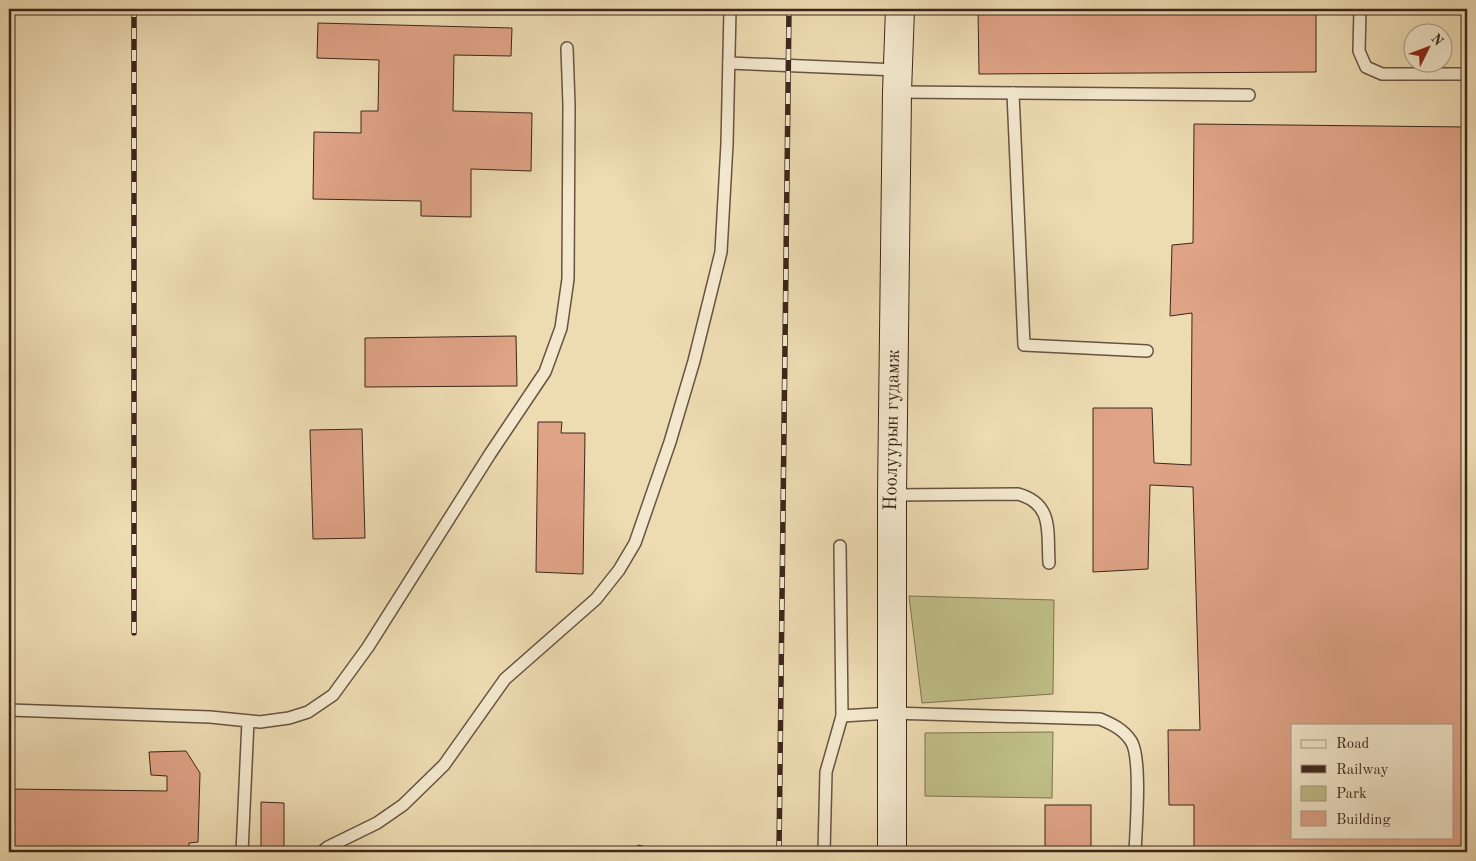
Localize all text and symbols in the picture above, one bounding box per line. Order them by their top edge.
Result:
north arrow [1404,22,1454,72]
text: N [1428,31,1446,49]
street label: Ноолуурын гудамж [882,349,904,511]
legend [1291,724,1454,838]
text: Road [1336,737,1370,752]
text: Railway [1336,763,1389,778]
text: Park [1336,787,1367,802]
text: Building [1336,813,1391,828]

